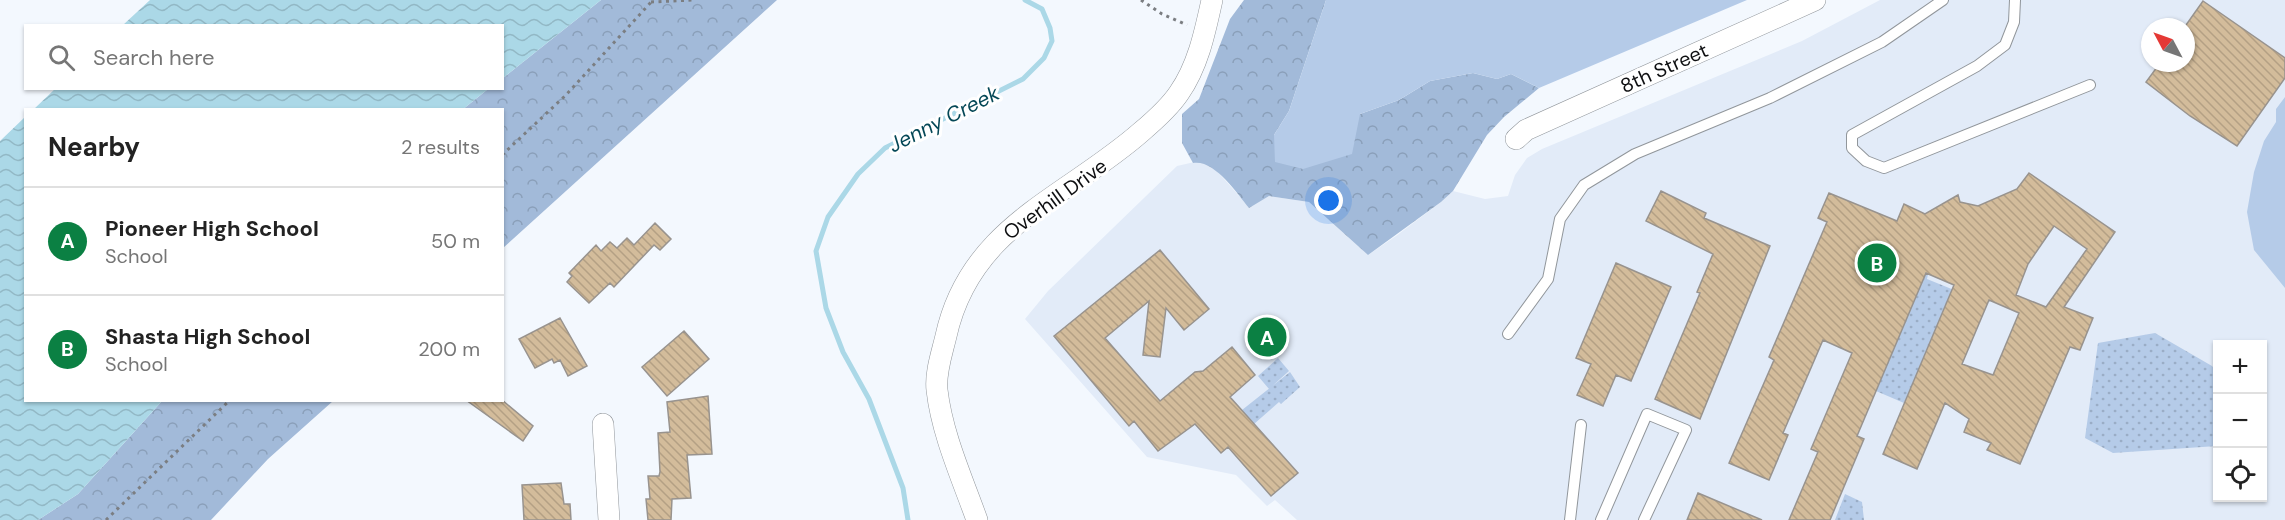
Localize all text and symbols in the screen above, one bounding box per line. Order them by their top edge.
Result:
north arrow [2141,18,2195,72]
search box [24,24,504,90]
street label: 8th Street [1616,37,1712,99]
icon: search [45,41,78,74]
text: Search here [93,43,214,72]
water label: Jenny Creek [884,79,1004,159]
text: Nearby [48,130,140,164]
text: 2 results [401,134,480,160]
street label: Overhill Drive [998,153,1112,245]
your location [1314,186,1343,215]
text: Pioneer High School [105,214,319,243]
text: A [60,228,75,254]
text: 50 m [431,228,480,254]
pin: B [1858,240,1896,286]
text: School [105,243,168,269]
pin: A [1248,314,1286,360]
text: Shasta High School [105,322,310,351]
text: B [61,336,74,362]
text: 200 m [418,336,480,362]
map controls [2213,340,2267,502]
button: + [2213,340,2267,394]
text: School [105,351,168,377]
button: − [2213,394,2267,448]
button: locate [2213,448,2267,502]

